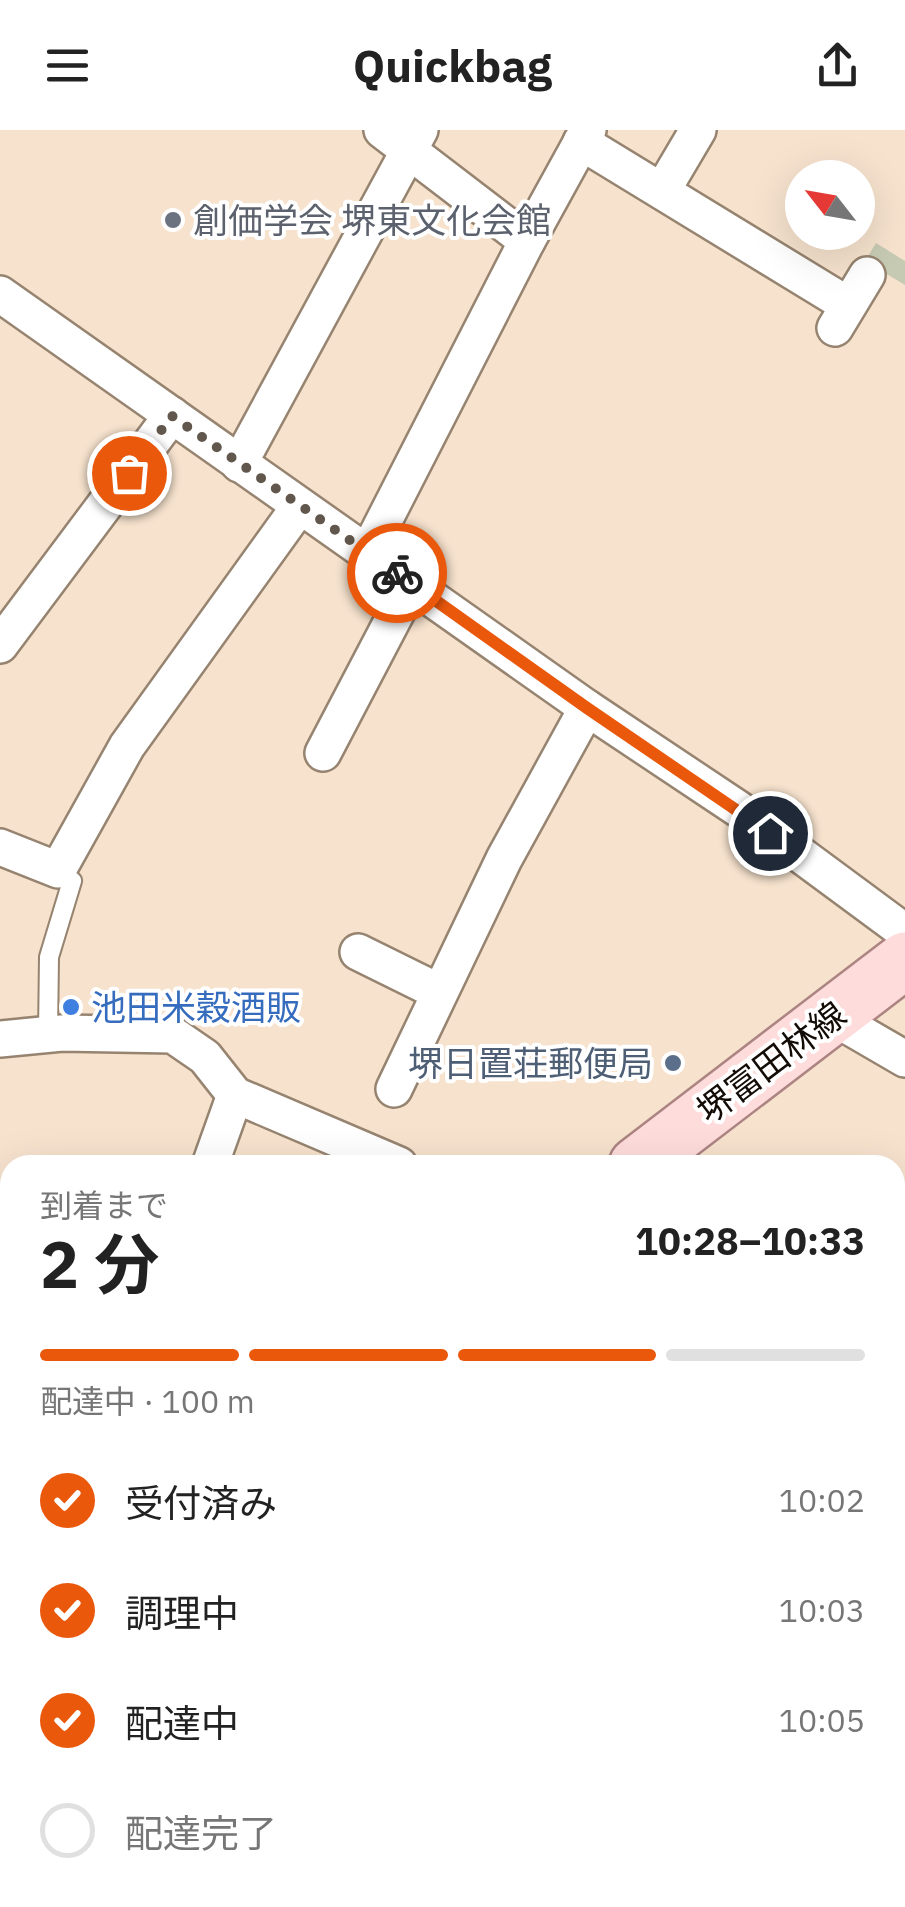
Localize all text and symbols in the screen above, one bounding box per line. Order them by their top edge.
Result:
text: Quickbag [353,36,552,94]
icon: menu [40,38,95,93]
icon: share [810,38,865,93]
north arrow [785,160,875,250]
map controls [785,160,875,250]
place label: 創価学会 堺東文化会館 [193,197,551,243]
marker: 創価学会 堺東文化会館 [162,209,184,231]
pin [87,431,172,516]
icon: bag [102,446,157,501]
courier [347,523,447,623]
icon: bike [370,546,425,601]
pin [728,791,813,876]
icon: home [743,806,798,861]
place label: 池田米穀酒販 [91,984,301,1030]
street label: 堺富田林線 [687,991,855,1133]
marker: 池田米穀酒販 [60,996,82,1018]
place label: 堺日置荘郵便局 [408,1040,653,1086]
marker: 堺日置荘郵便局 [662,1052,684,1074]
text: 到着まで [40,1184,168,1226]
text: 10:28–10:33 [635,1216,865,1265]
text: 2 分 [40,1221,159,1306]
text: 配達中 · 100 m [40,1380,255,1422]
icon: check [40,1473,95,1528]
text: 受付済み [125,1478,277,1527]
text: 10:02 [779,1479,865,1521]
icon: check [40,1583,95,1638]
text: 調理中 [125,1588,239,1637]
text: 10:03 [779,1589,865,1631]
icon: check [40,1693,95,1748]
text: 配達中 [125,1698,239,1747]
text: 10:05 [779,1699,865,1741]
text: 配達完了 [125,1808,277,1857]

